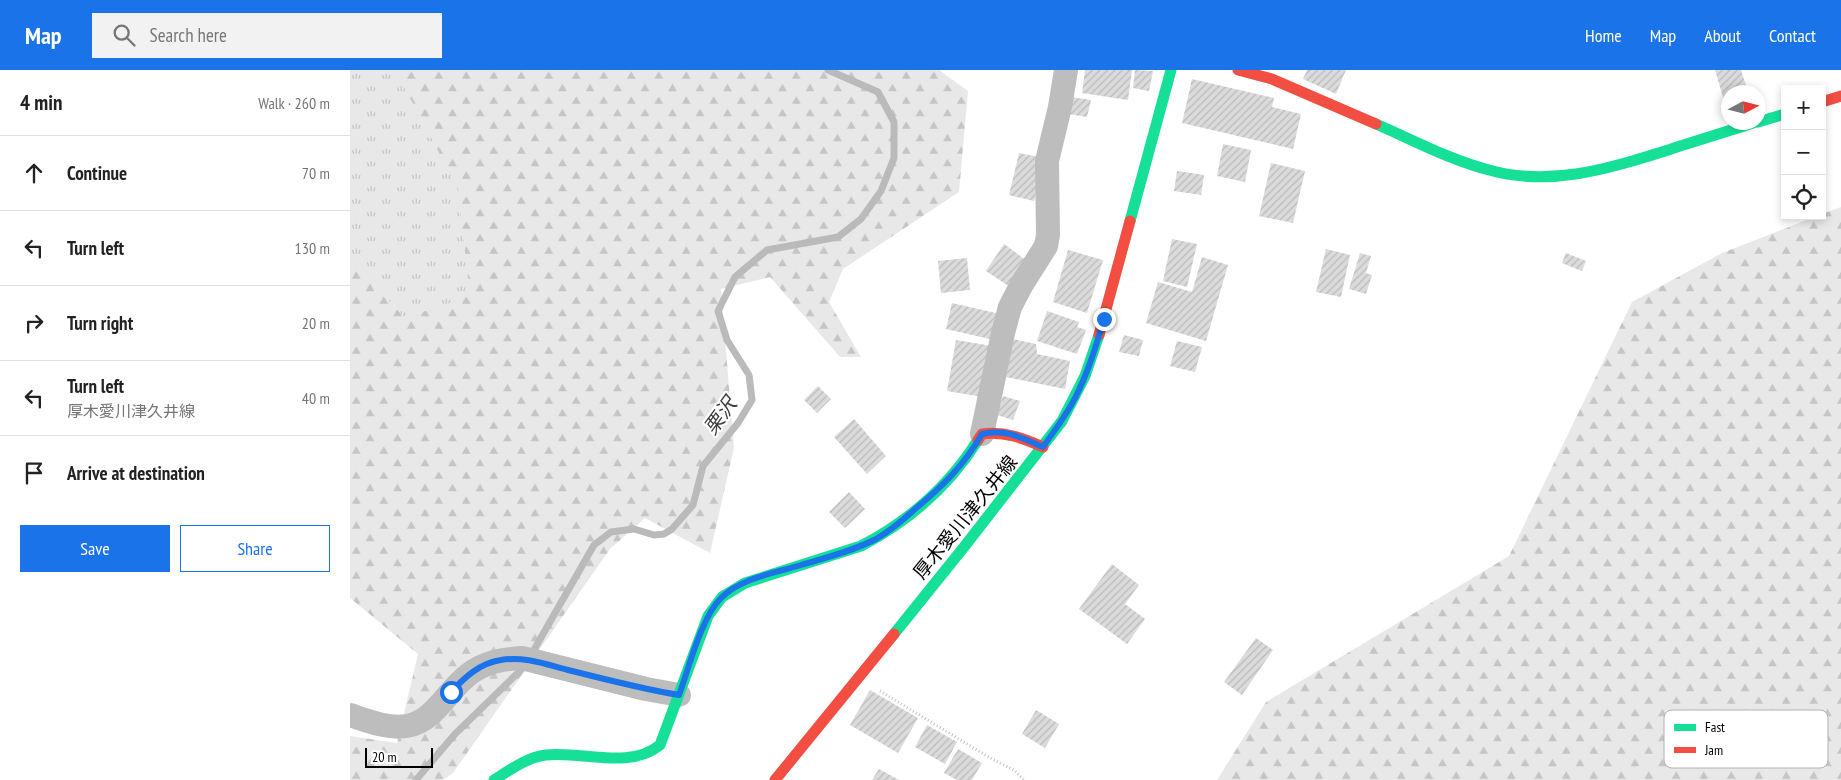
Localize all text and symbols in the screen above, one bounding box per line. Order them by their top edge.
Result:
search box [92,13,442,58]
text: Map [25,20,62,51]
icon: search [110,21,138,49]
text: Search here [150,23,227,47]
text: Home [1585,24,1622,47]
text: Map [1650,24,1676,47]
text: About [1704,24,1741,47]
text: Contact [1769,24,1816,47]
north arrow [1721,85,1766,130]
map controls [1781,85,1826,220]
button: + [1781,85,1826,130]
text: 4 min [20,89,62,116]
text: Walk · 260 m [258,93,330,113]
button: − [1781,130,1826,175]
icon: ahead [20,159,48,187]
text: Continue [67,161,127,185]
text: 70 m [302,163,330,183]
button: locate [1781,175,1826,220]
icon: left [20,234,48,262]
text: Turn left [67,236,124,260]
text: 130 m [295,238,330,258]
route end [1093,308,1116,331]
icon: right [20,309,48,337]
text: Turn right [67,311,133,335]
text: 20 m [302,313,330,333]
text: Turn left [67,374,124,398]
icon: left [20,384,48,412]
text: 40 m [302,388,330,408]
water label: 栗沢 [698,390,744,440]
text: 厚木愛川津久井線 [67,401,195,421]
street label: 厚木愛川津久井線 [908,450,1022,584]
icon: arrive [20,459,48,487]
text: Arrive at destination [67,461,205,485]
button: Save [20,525,170,572]
button: Share [180,525,330,572]
route start [440,681,463,704]
legend [1664,710,1828,768]
text: Fast [1705,718,1725,736]
text: Jam [1704,741,1723,759]
scale bar [365,745,432,768]
text: 20 m [372,748,397,766]

